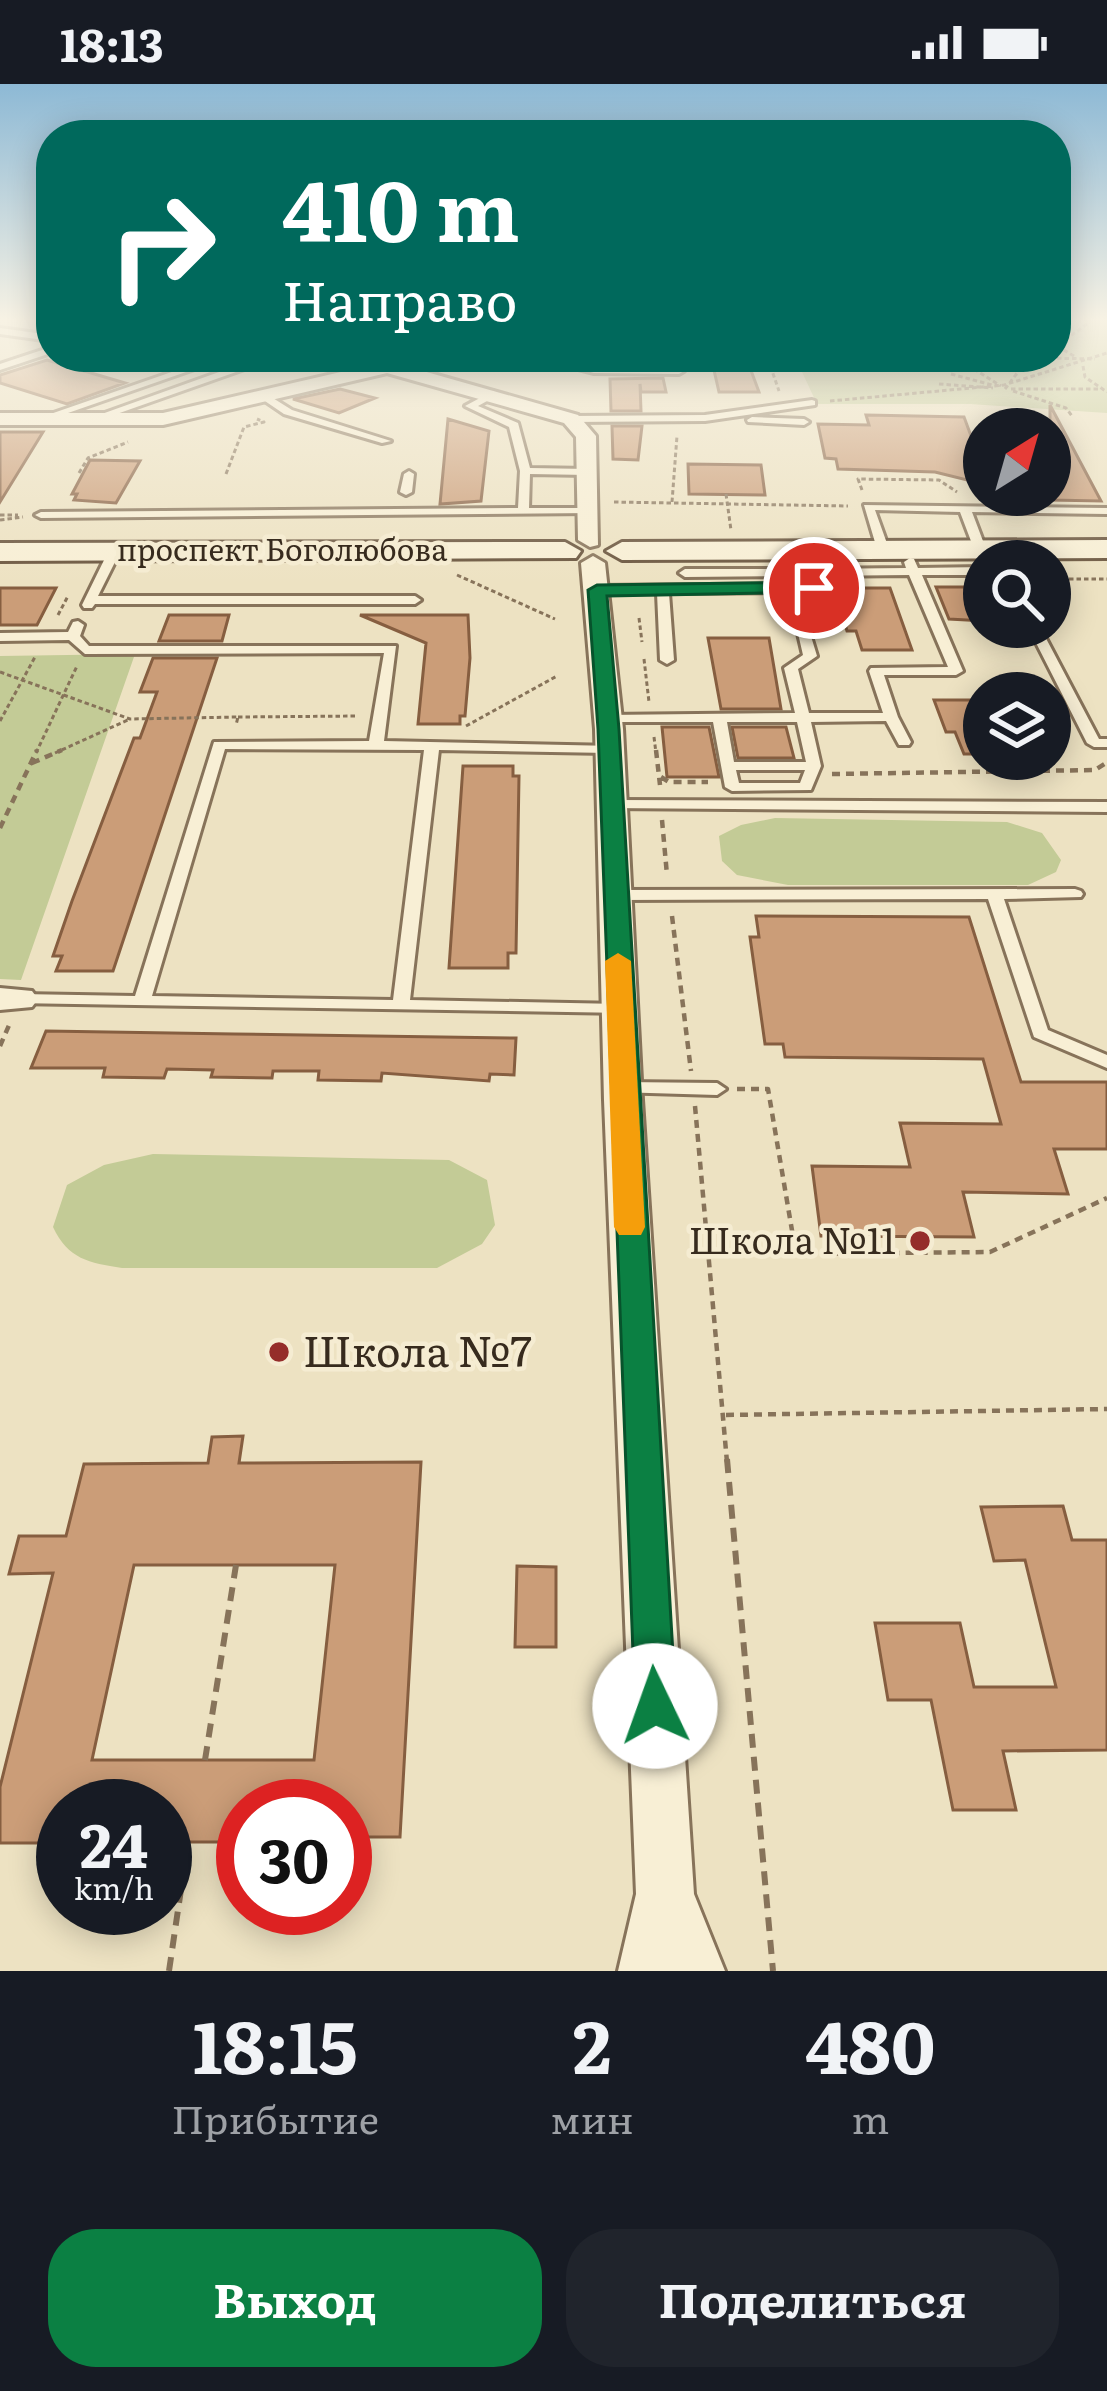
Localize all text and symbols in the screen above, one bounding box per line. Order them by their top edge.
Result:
text: 18:13 [60,9,164,76]
text: 410 m [282,143,520,268]
icon: right [84,168,240,324]
text: Направо [282,257,517,338]
north arrow [963,408,1071,516]
map controls [963,408,1071,780]
street label: проспект Боголюбова [117,526,448,570]
pin [763,537,865,639]
button: search [963,540,1071,648]
icon: arrive [781,555,847,621]
button: layers [963,672,1071,780]
place label: Школа №11 [689,1212,896,1265]
marker: Школа №11 [907,1228,933,1254]
place label: Школа №7 [303,1318,532,1380]
marker: Школа №7 [266,1339,292,1365]
position arrow [592,1643,718,1769]
speed limit sign: 30 [216,1779,372,1935]
text: 24 [80,1797,148,1886]
text: km/h [74,1865,154,1909]
text: 18:15 [193,1989,358,2096]
text: 2 [573,1989,611,2096]
text: 480 [805,1989,935,2096]
text: Прибытие [172,2088,379,2146]
text: мин [551,2088,634,2146]
text: m [851,2088,889,2146]
button: Выход [48,2229,542,2367]
button: Поделиться [566,2229,1059,2367]

